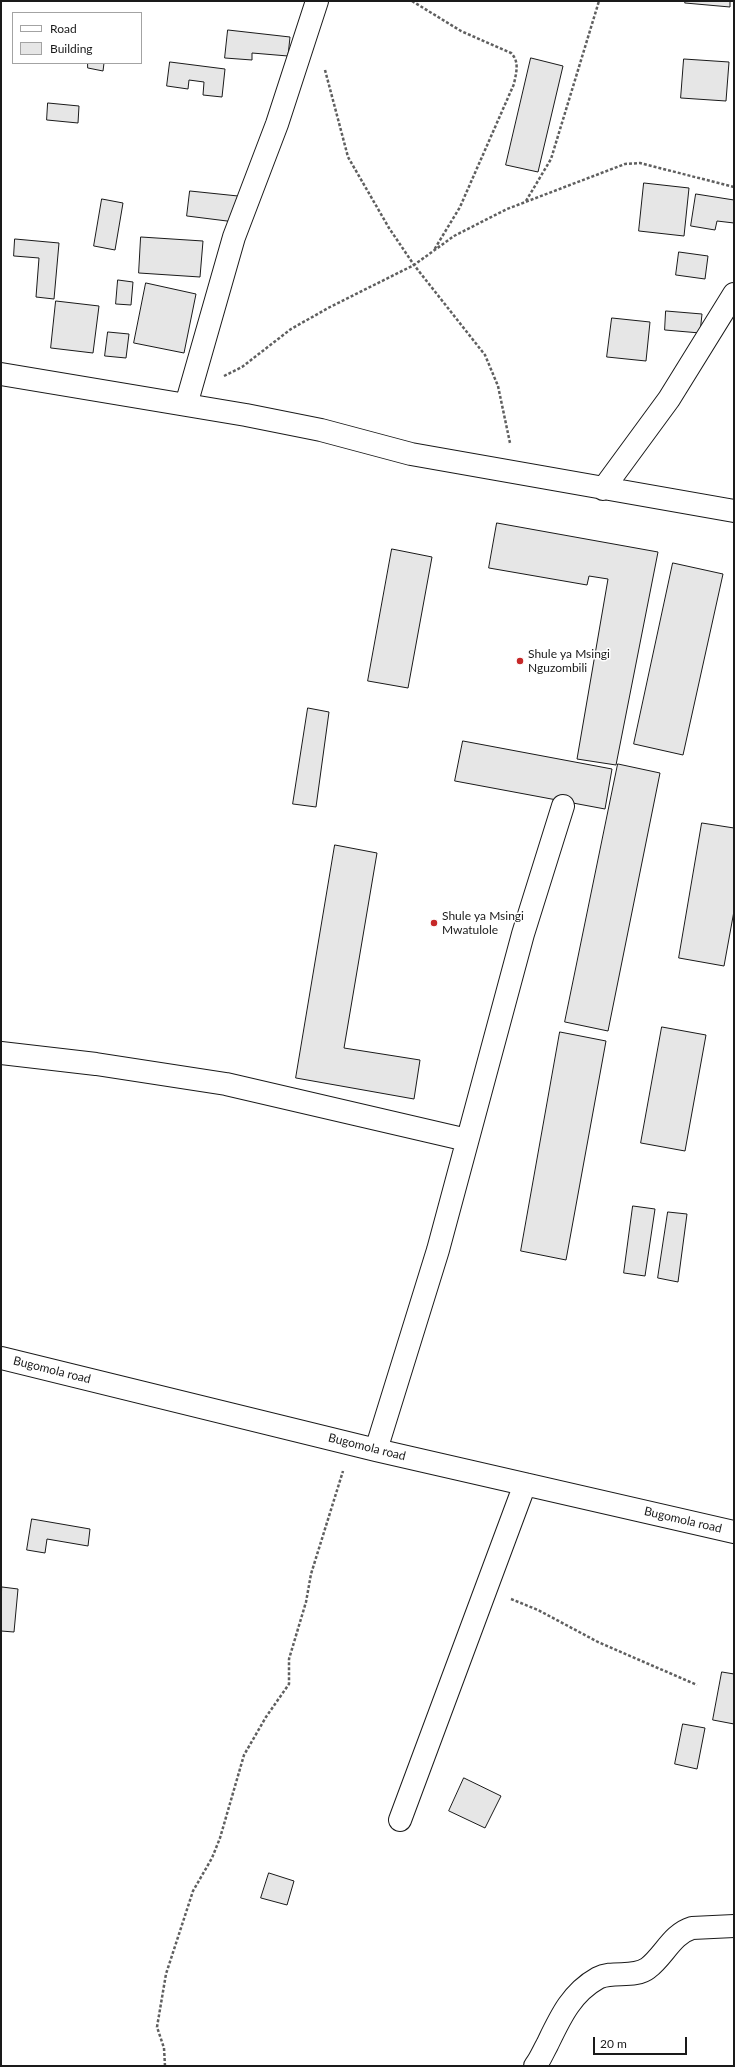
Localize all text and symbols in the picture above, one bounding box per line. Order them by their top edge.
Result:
legend [12,12,142,64]
text: Road [50,21,77,36]
text: Building [50,41,93,56]
place label: Shule ya Msingi Nguzombili [528,647,610,675]
marker: Shule ya Msingi Nguzombili [515,656,525,666]
place label: Shule ya Msingi Mwatulole [442,909,524,937]
marker: Shule ya Msingi Mwatulole [429,918,439,928]
street label: Bugomola road [12,1353,92,1387]
street label: Bugomola road [327,1430,407,1464]
street label: Bugomola road [643,1504,723,1536]
scale bar [595,2029,689,2055]
text: 20 m [600,2036,627,2051]

